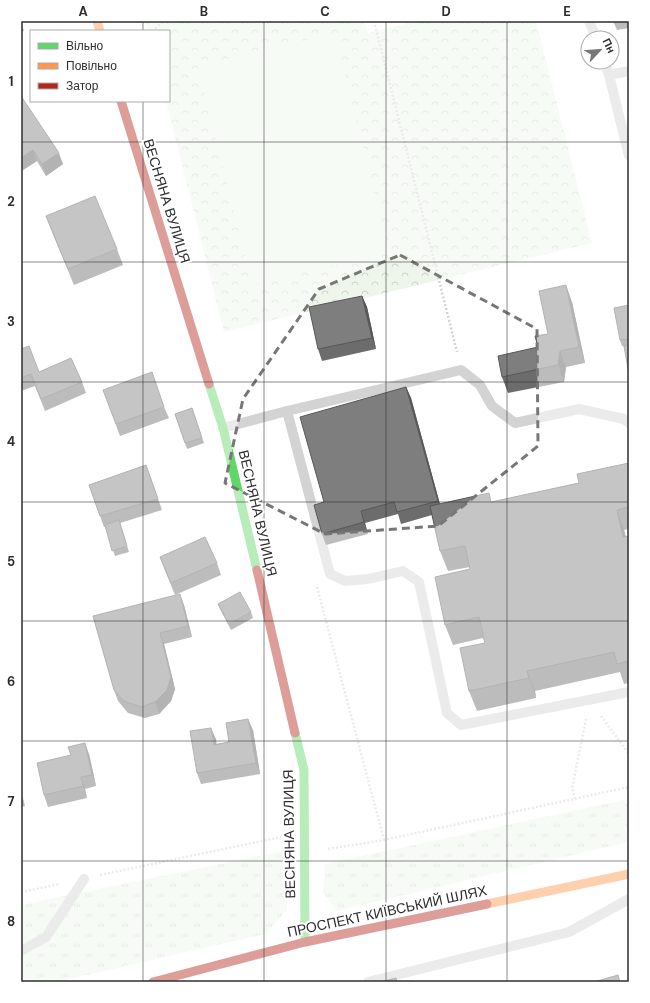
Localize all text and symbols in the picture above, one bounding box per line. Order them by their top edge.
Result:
text: A [78,3,88,20]
text: B [200,3,208,20]
text: C [320,3,330,20]
text: D [441,3,451,20]
text: E [563,3,571,20]
legend [30,30,170,102]
north arrow [580,30,620,70]
text: Пн [600,36,618,55]
text: Вільно [66,38,104,54]
text: Повільно [66,58,117,74]
text: 1 [9,73,13,90]
text: Затор [66,78,99,94]
street label: ВЕСНЯНА ВУЛИЦЯ [140,137,194,265]
text: 2 [7,193,15,210]
text: 3 [7,313,15,330]
text: 4 [7,433,15,450]
street label: ВЕСНЯНА ВУЛИЦЯ [235,448,281,578]
text: 5 [7,553,15,570]
text: 6 [7,673,15,690]
street label: ВЕСНЯНА ВУЛИЦЯ [279,769,299,899]
text: 7 [8,793,15,810]
street label: ПРОСПЕКТ КИЇВСЬКИЙ ШЛЯХ [286,881,489,941]
text: 8 [7,913,15,930]

